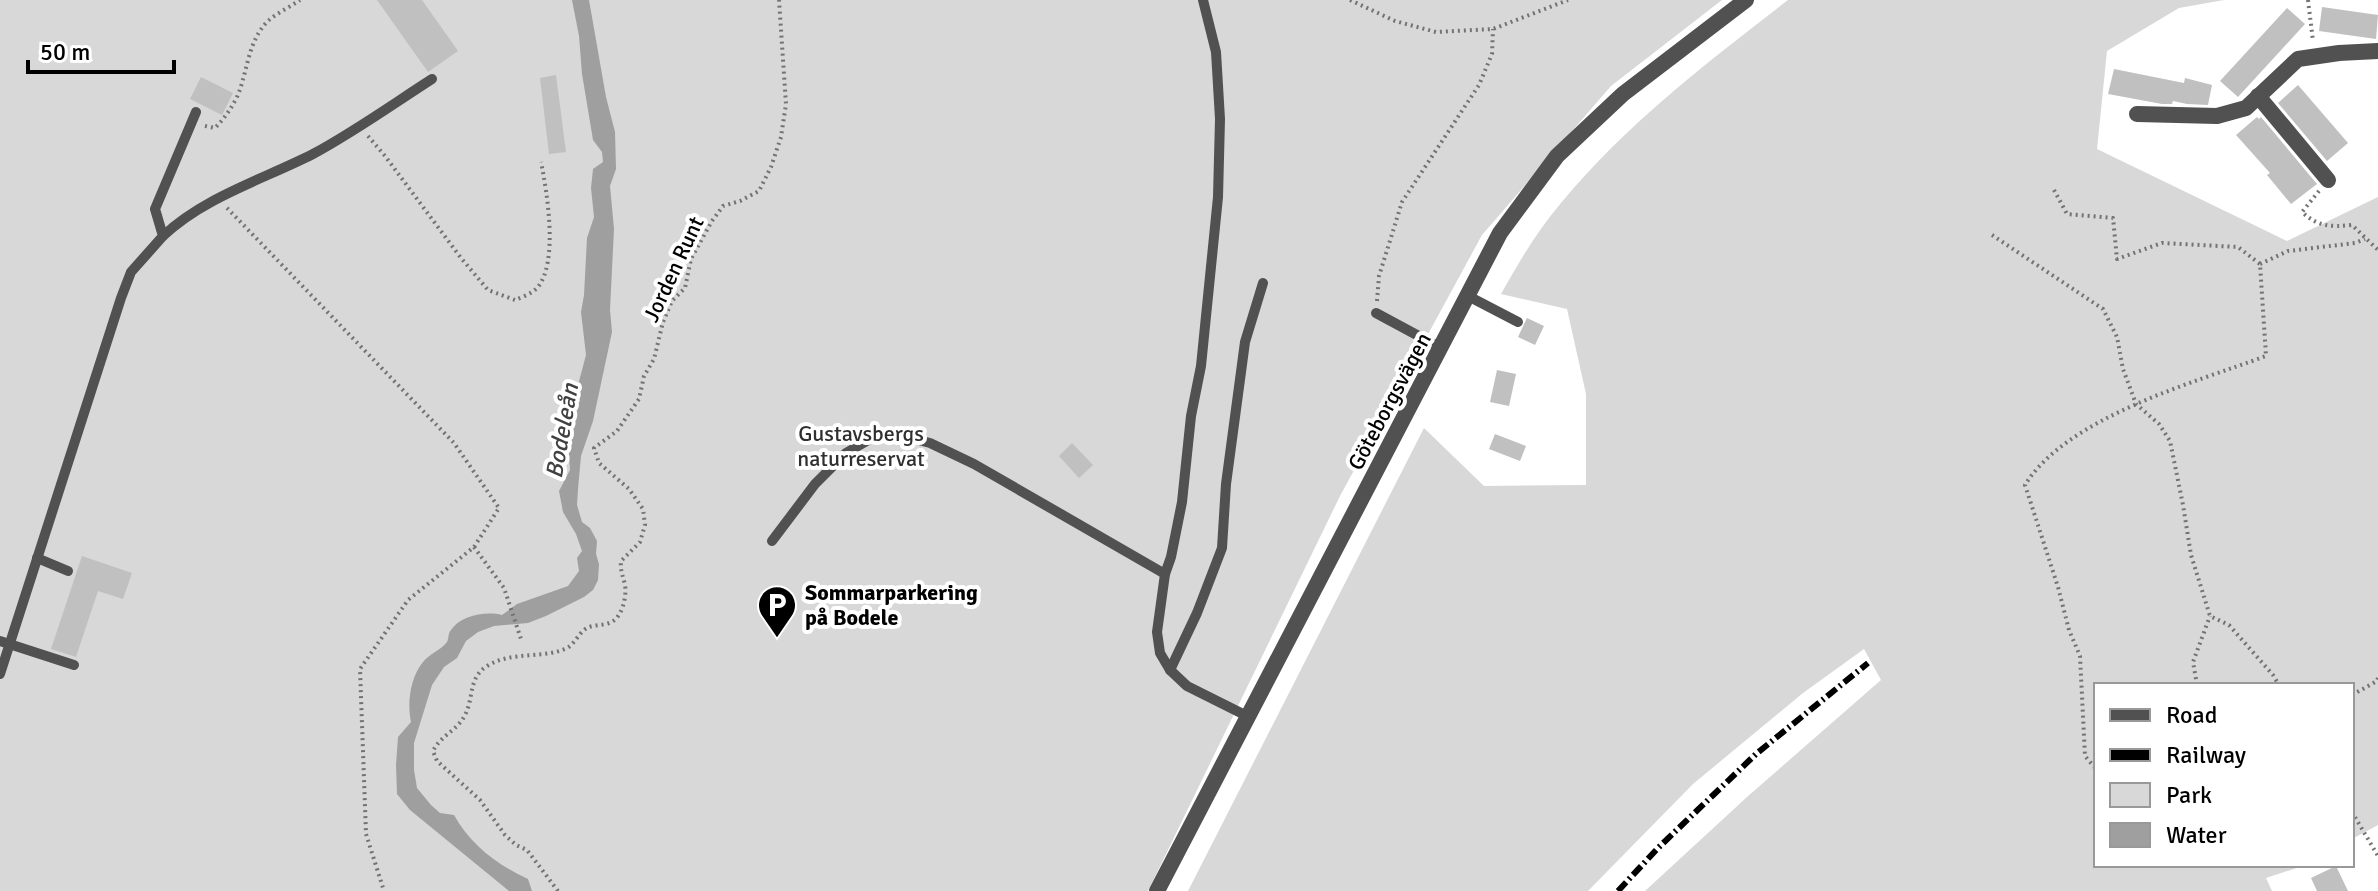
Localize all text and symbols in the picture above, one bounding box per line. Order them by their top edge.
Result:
scale bar [28,24,174,74]
text: 50 m [40,37,90,67]
street label: Jorden Runt [637,212,710,326]
street label: Göteborgsvägen [1342,328,1437,475]
water label: Bodeleån [539,380,585,481]
park label: Gustavsbergs naturreservat [797,420,925,472]
place label: Sommarparkering på Bodele [805,579,978,631]
parking icon: Sommarparkering på Bodele [756,584,798,639]
legend [2094,683,2354,867]
text: Road [2166,700,2217,730]
text: Railway [2166,740,2246,770]
text: Park [2166,780,2212,810]
text: Water [2166,820,2227,850]

